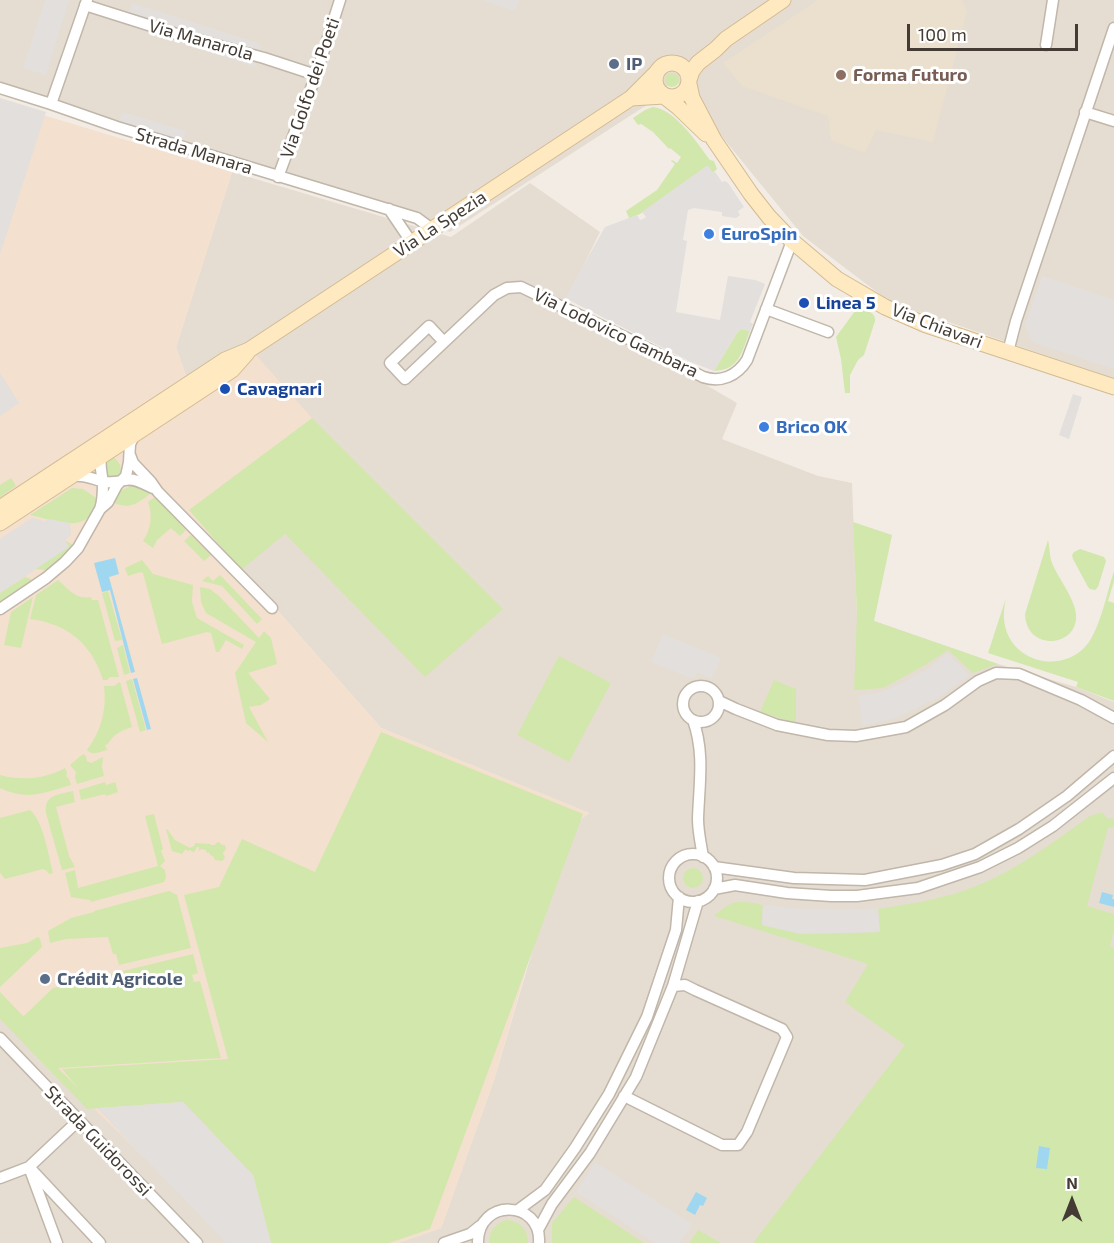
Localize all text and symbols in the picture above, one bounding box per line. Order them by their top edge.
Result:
scale bar [910,12,1081,50]
street label: Via Manarola [146,15,256,65]
street label: Via Golfo dei Poeti [276,15,344,161]
text: 100 m [918,23,967,45]
place label: IP [626,53,642,75]
marker: IP [607,57,621,71]
place label: Forma Futuro [853,64,968,86]
marker: Forma Futuro [834,68,848,82]
street label: Strada Manara [133,123,255,179]
street label: Via La Spezia [390,186,490,262]
place label: EuroSpin [721,223,797,245]
marker: EuroSpin [702,227,716,241]
street label: Via Lodovico Gambara [530,284,702,382]
place label: Linea 5 [816,292,876,314]
marker: Linea 5 [797,296,811,310]
street label: Via Chiavari [889,299,985,353]
place label: Cavagnari [237,378,322,400]
marker: Cavagnari [218,382,232,396]
place label: Brico OK [776,416,848,438]
marker: Brico OK [757,420,771,434]
place label: Crédit Agricole [57,968,183,990]
marker: Crédit Agricole [38,972,52,986]
street label: Strada Guidorossi [40,1081,156,1201]
north arrow [1042,1171,1102,1231]
text: N [1066,1173,1078,1192]

